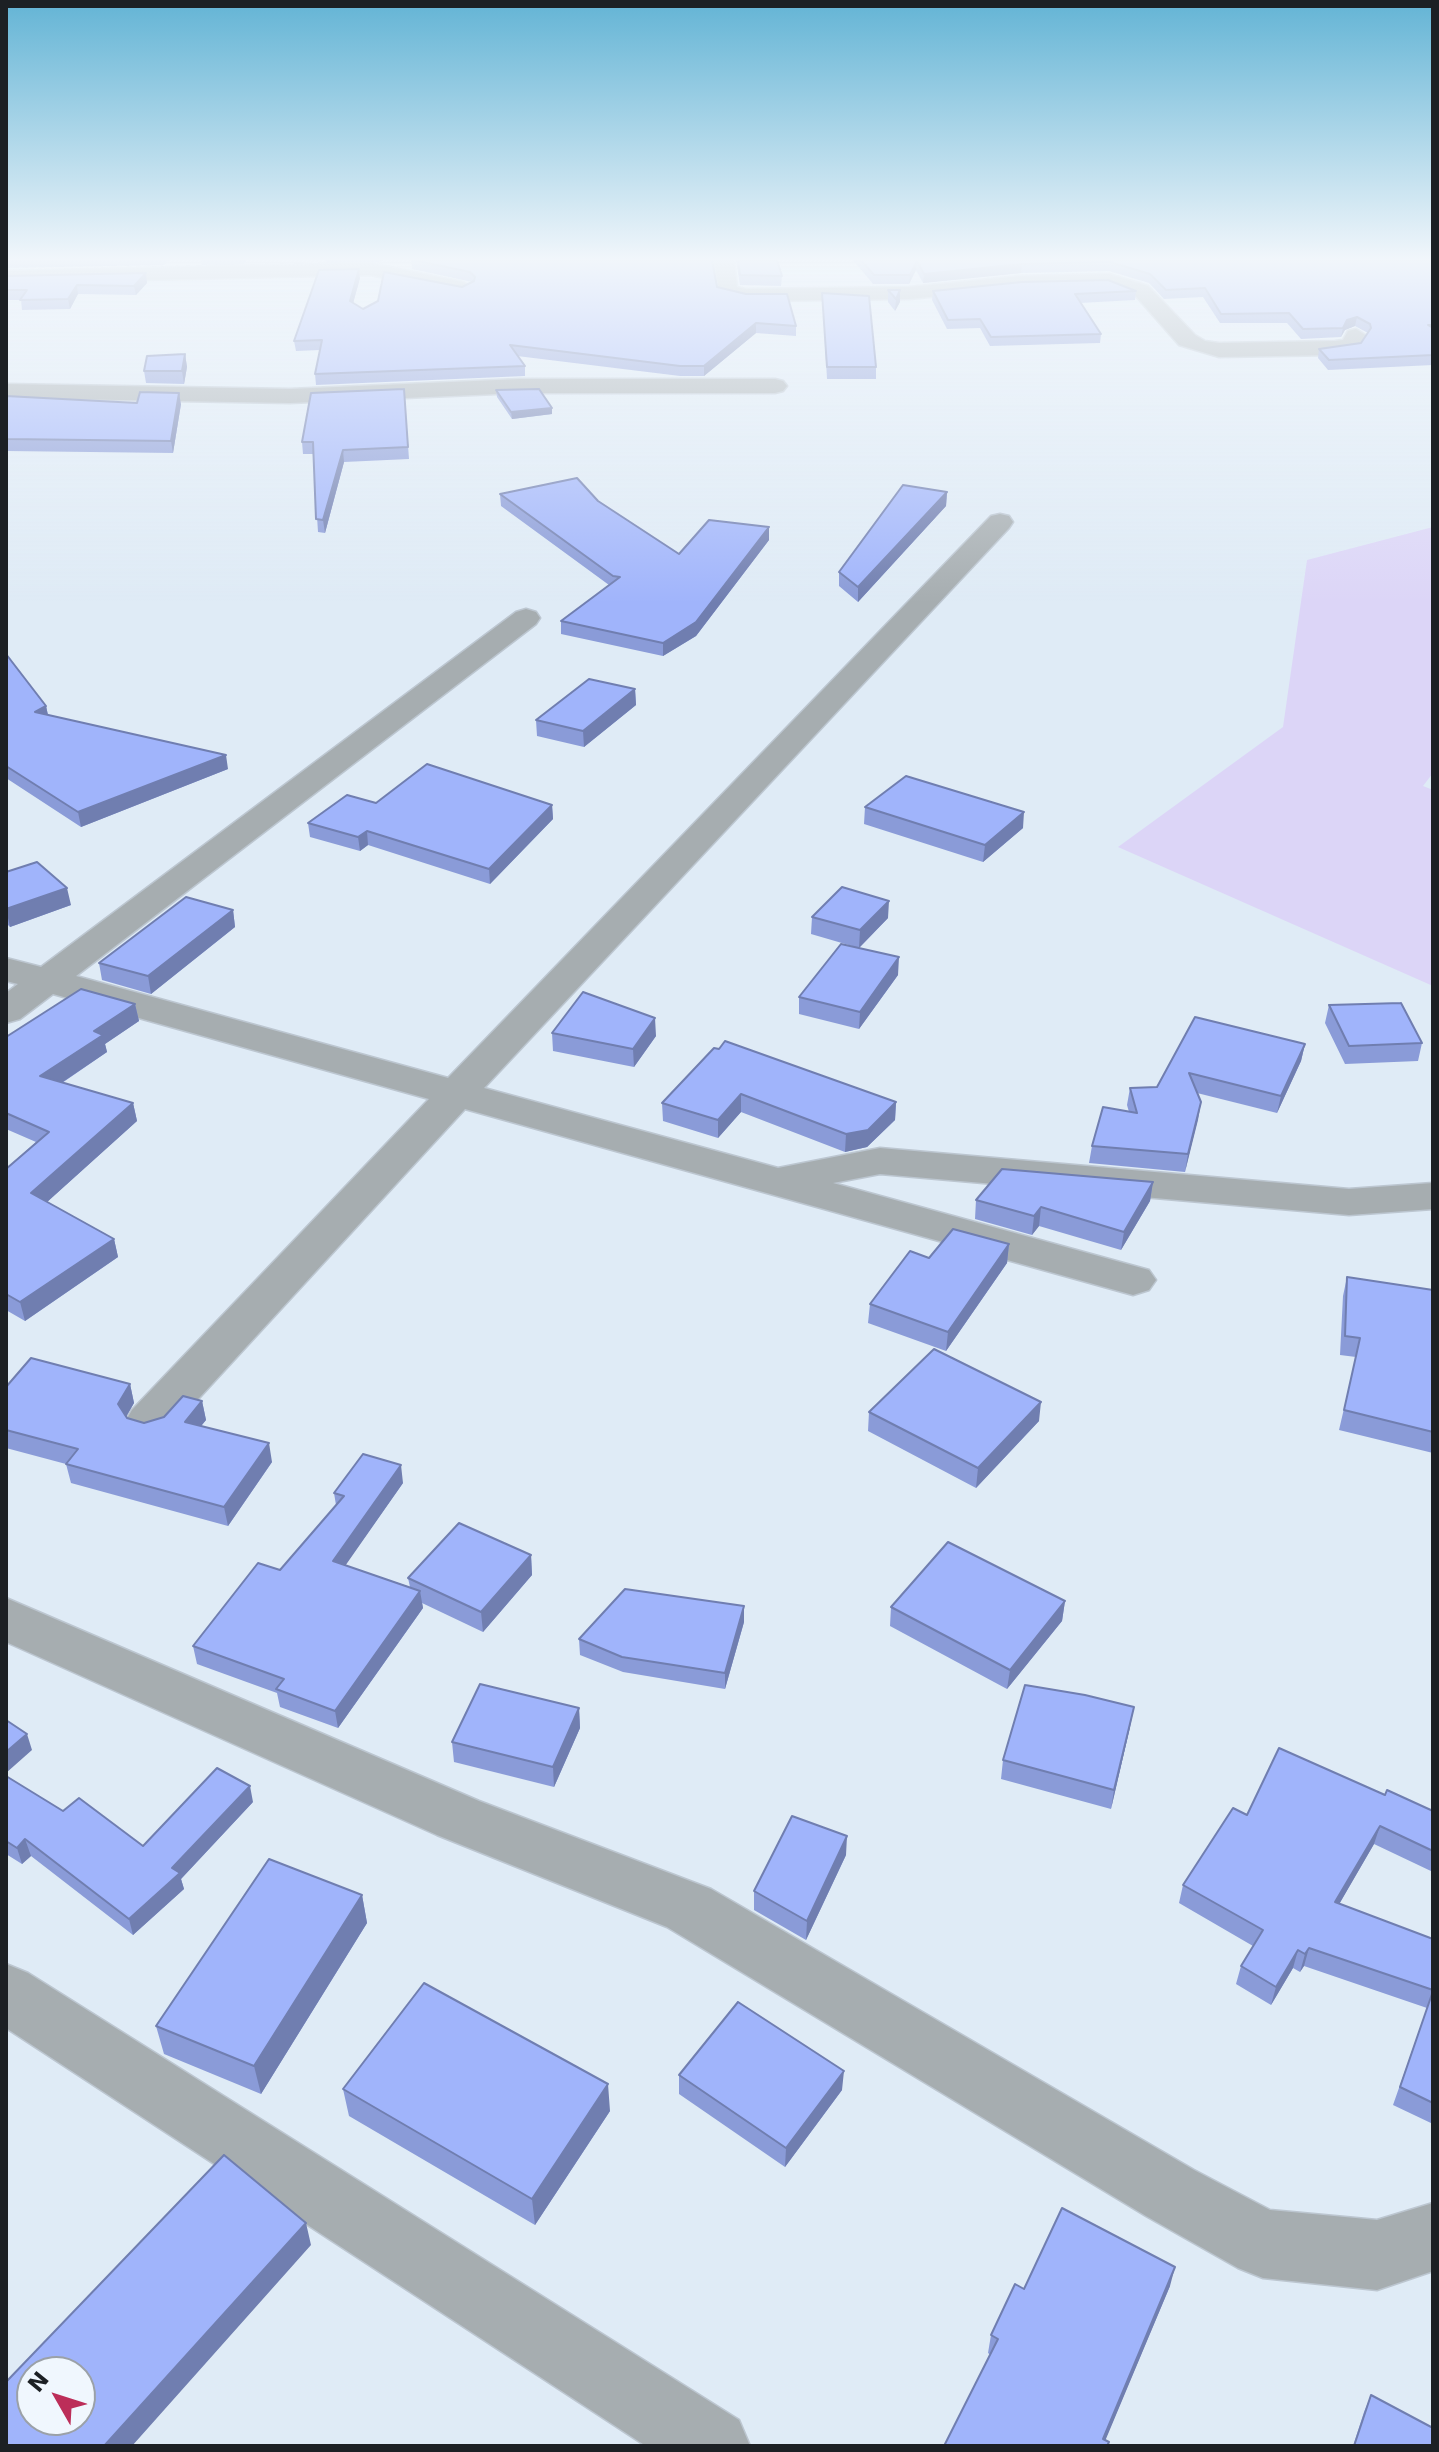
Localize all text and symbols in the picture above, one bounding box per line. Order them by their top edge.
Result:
north arrow [16,2356,96,2436]
text: N [23,2367,54,2397]

